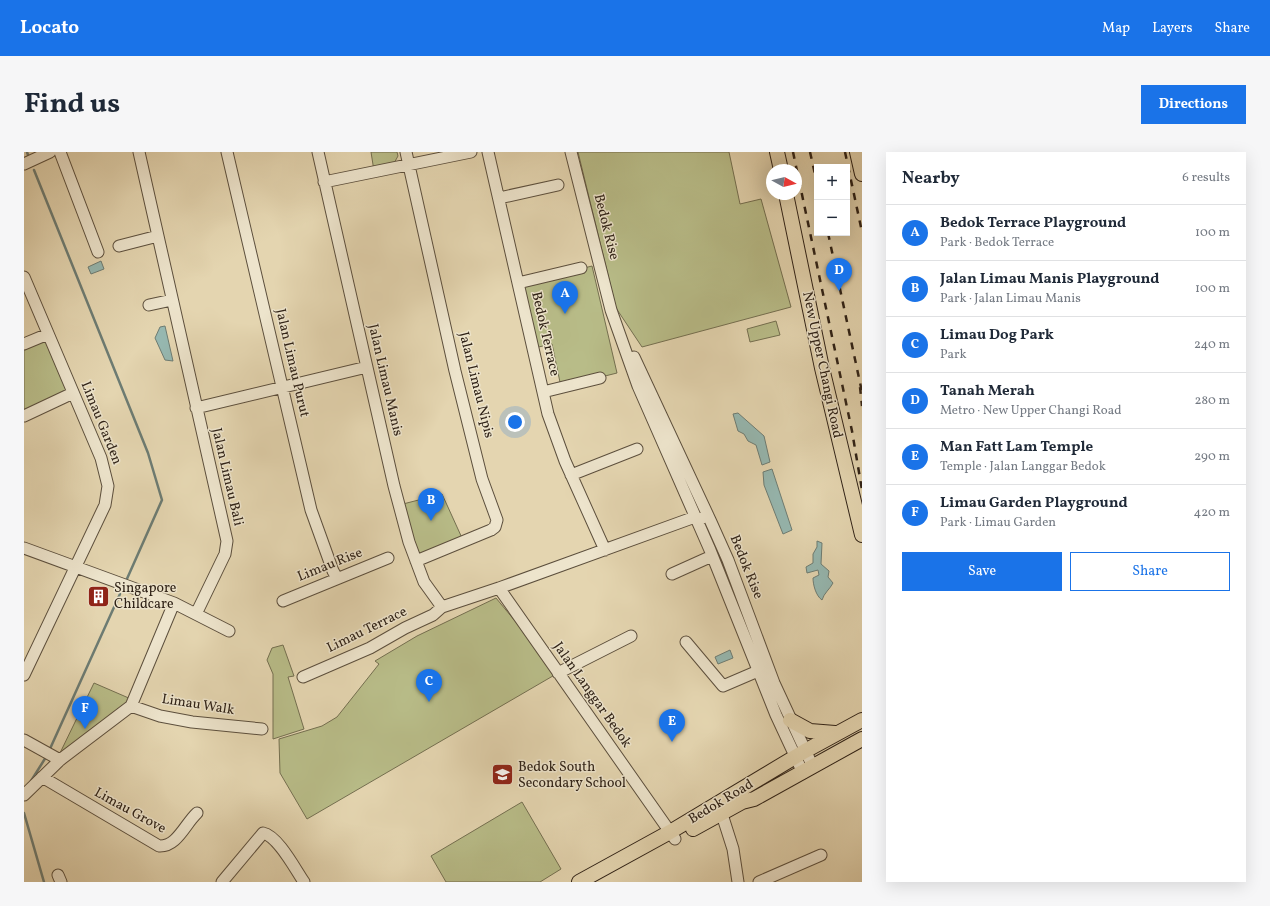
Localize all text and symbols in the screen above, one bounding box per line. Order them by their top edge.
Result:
text: Locato [20,15,79,41]
text: Map [1102,19,1130,38]
text: Layers [1152,19,1192,38]
text: Share [1214,19,1250,38]
text: Find us [24,85,120,124]
button: Directions [1141,85,1246,124]
north arrow [766,164,802,200]
map controls [814,164,850,236]
button: + [814,164,850,200]
text: Nearby [902,167,960,190]
text: 6 results [1182,169,1230,187]
street label: Bedok Rise [589,192,623,262]
button: − [814,200,850,236]
text: Bedok Terrace Playground [940,213,1126,234]
text: A [910,224,920,242]
text: 100 m [1195,224,1230,242]
text: Park · Bedok Terrace [940,234,1054,252]
pin: D [826,258,852,291]
text: Jalan Limau Manis Playground [940,269,1159,290]
text: B [911,280,919,298]
text: 100 m [1195,280,1230,298]
pin: A [552,281,578,314]
street label: Bedok Terrace [526,290,564,378]
street label: New Upper Changi Road [797,290,847,440]
text: Park · Jalan Limau Manis [940,290,1081,308]
street label: Jalan Limau Purut [270,307,314,419]
street label: Jalan Limau Manis [363,322,407,438]
text: Limau Dog Park [940,325,1054,346]
street label: Jalan Limau Nipis [454,330,498,440]
text: C [911,336,919,354]
text: 240 m [1194,336,1230,354]
text: Park [940,346,967,364]
street label: Limau Garden [76,379,126,467]
text: Tanah Merah [940,381,1035,402]
text: D [910,392,920,410]
text: 280 m [1194,392,1230,410]
text: Metro · New Upper Changi Road [940,402,1122,420]
your location [505,412,525,432]
street label: Jalan Limau Bali [206,426,248,528]
text: Man Fatt Lam Temple [940,437,1093,458]
text: E [911,448,919,466]
text: 290 m [1194,448,1230,466]
text: Temple · Jalan Langgar Bedok [940,458,1106,476]
pin: B [418,488,444,521]
text: Limau Garden Playground [940,493,1128,514]
text: F [911,504,919,522]
text: 420 m [1193,504,1230,522]
text: Park · Limau Garden [940,514,1056,532]
street label: Bedok Rise [725,532,768,602]
street label: Limau Rise [295,543,366,587]
button: Save [902,552,1062,591]
button: Share [1070,552,1230,591]
place label: Singapore Childcare [114,579,177,614]
building icon: Singapore Childcare [86,583,112,609]
street label: Limau Terrace [324,602,411,658]
street label: Jalan Langgar Bedok [548,638,636,752]
pin: C [416,669,442,702]
street label: Limau Walk [160,690,236,720]
pin: F [72,696,98,729]
pin: E [659,709,685,742]
place label: Bedok South Secondary School [518,758,626,793]
school or university icon: Bedok South Secondary School [489,762,515,788]
street label: Bedok Road [685,775,757,829]
street label: Limau Grove [91,783,170,839]

